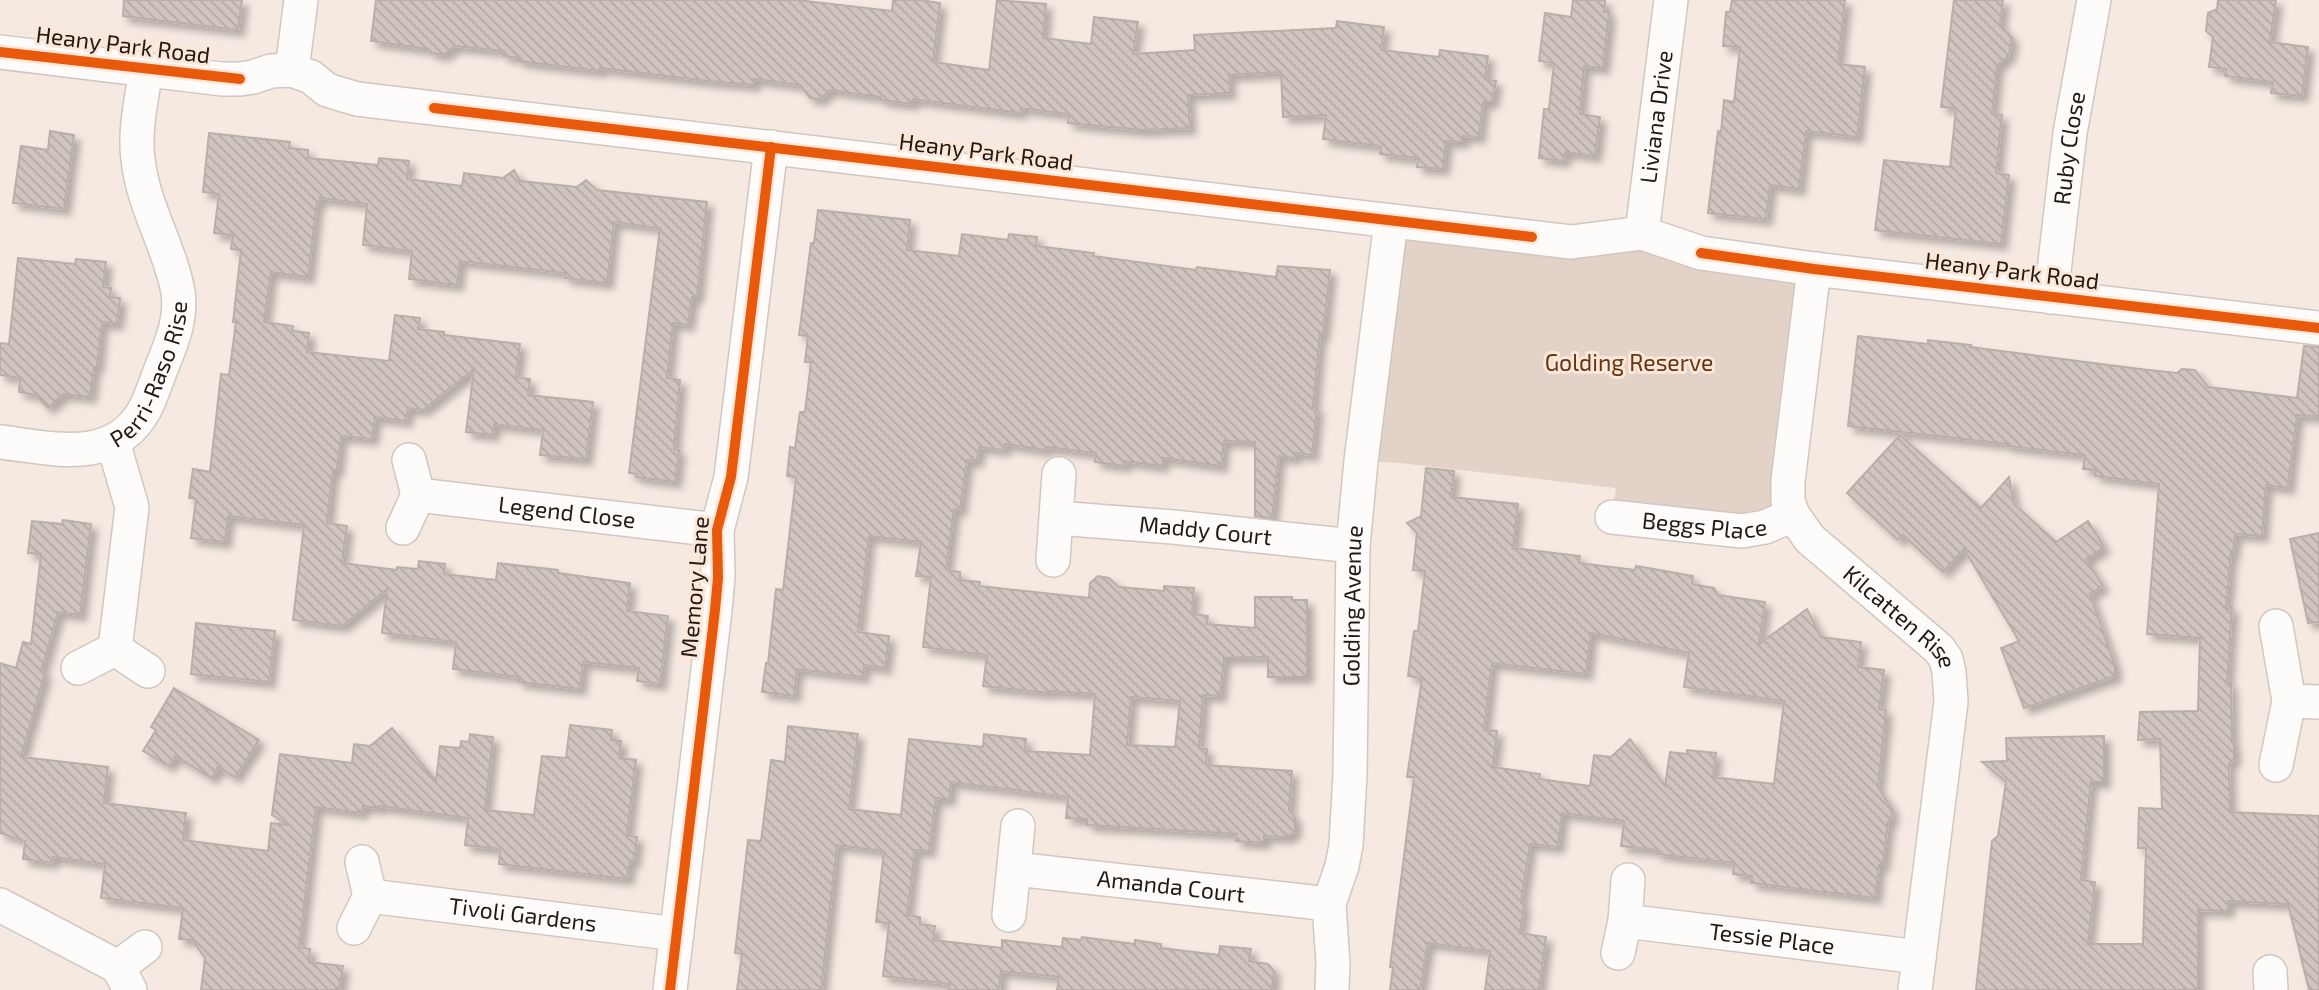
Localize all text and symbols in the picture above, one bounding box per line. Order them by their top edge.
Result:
street label: Heany Park Road [34,19,212,69]
street label: Liviana Drive [1633,49,1678,185]
street label: Ruby Close [2047,89,2090,206]
street label: Heany Park Road [897,126,1075,176]
street label: Heany Park Road [1923,245,2101,295]
street label: Perri-Raso Rise [104,300,192,453]
park label: Golding Reserve [1545,348,1713,376]
street label: Legend Close [497,490,637,533]
street label: Beggs Place [1641,505,1769,544]
street label: Maddy Court [1138,509,1274,550]
street label: Memory Lane [674,515,714,659]
street label: Golding Avenue [1336,524,1368,687]
street label: Kilcatten Rise [1838,559,1963,670]
street label: Amanda Court [1096,863,1247,908]
street label: Tivoli Gardens [447,891,598,937]
street label: Tessie Place [1708,916,1836,960]

